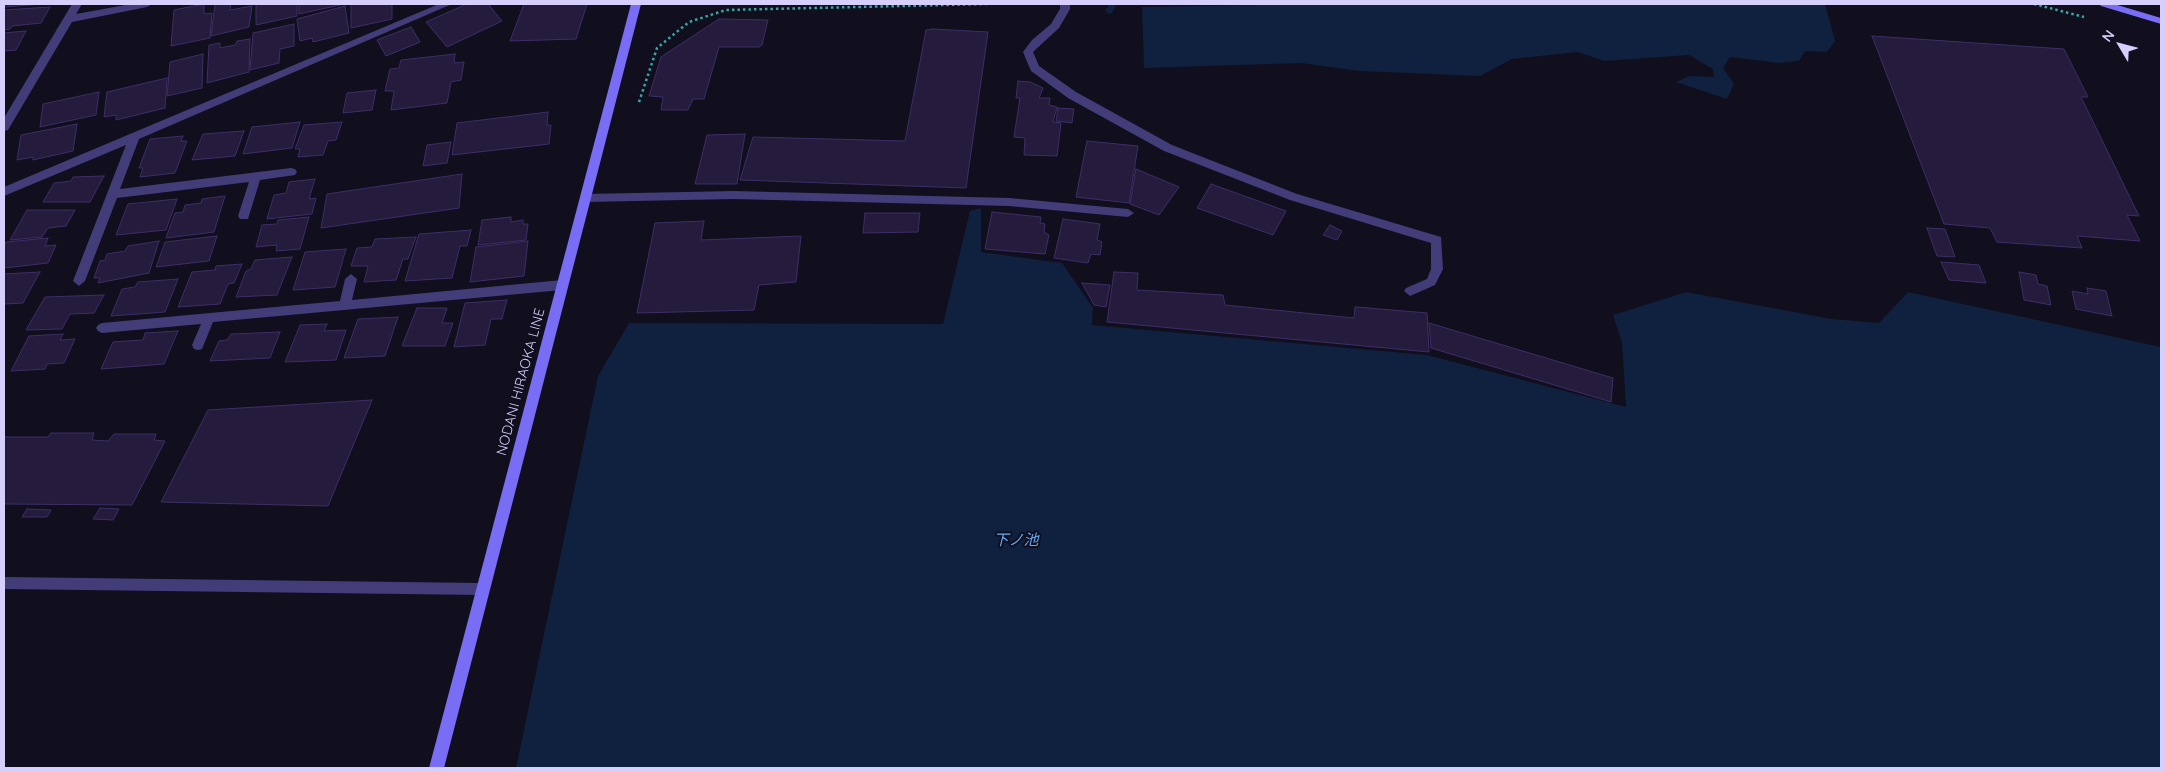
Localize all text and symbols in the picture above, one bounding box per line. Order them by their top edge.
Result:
north arrow [2095,20,2145,70]
text: N [2098,26,2118,46]
street label: NODANI HIRAOKA LINE [493,307,549,457]
water label: 下ノ池 [994,531,1038,549]

